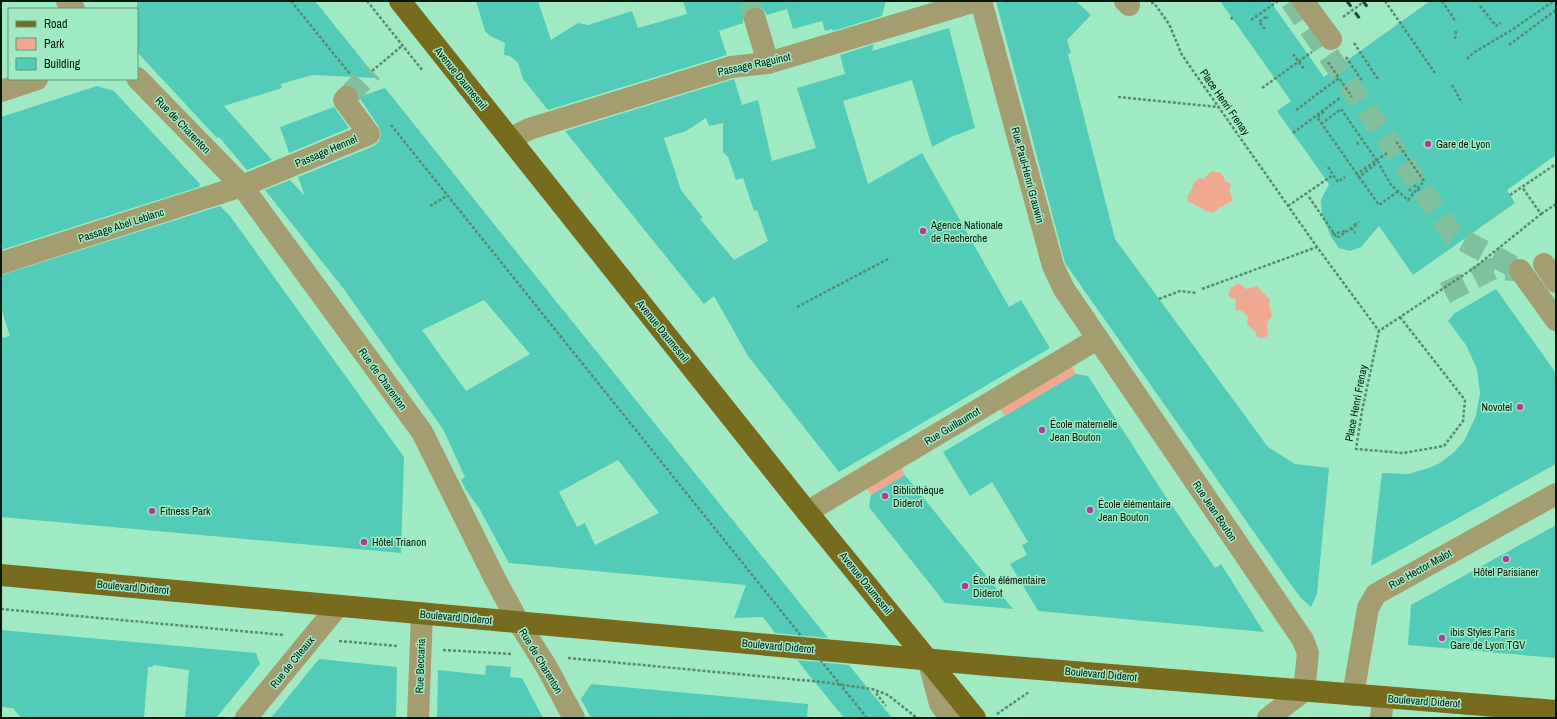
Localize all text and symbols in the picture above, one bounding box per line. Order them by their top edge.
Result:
legend [8,8,138,80]
text: Road [44,16,68,32]
text: Park [44,36,64,52]
street label: Avenue Daumesnil [431,43,490,112]
street label: Passage Raguinot [716,49,792,79]
text: Building [44,56,81,72]
street label: Place Henri Frenay [1197,66,1253,138]
street label: Rue de Charenton [152,94,214,156]
street label: Rue Paul-Henri Grauwin [1008,125,1048,225]
street label: Passage Hennel [293,132,359,170]
place label: Gare de Lyon [1436,137,1490,151]
marker: Gare de Lyon [1423,139,1433,149]
street label: Passage Abel Leblanc [76,204,166,245]
place label: Agence Nationale de Recherche [930,218,1003,245]
marker: Agence Nationale de Recherche [918,226,928,236]
street label: Avenue Daumesnil [633,296,692,365]
street label: Rue de Charenton [356,345,410,413]
street label: Place Henri Frenay [1342,363,1370,442]
place label: Novotel [1481,400,1512,414]
marker: Novotel [1515,402,1525,412]
street label: Rue Guillaumot [922,404,983,448]
place label: École maternelle Jean Bouton [1050,417,1117,444]
marker: École maternelle Jean Bouton [1037,425,1047,435]
street label: Rue Jean Bouton [1190,478,1240,544]
place label: Bibliothèque Diderot [893,483,944,510]
marker: Bibliothèque Diderot [880,491,890,501]
place label: École élémentaire Jean Bouton [1098,497,1171,524]
place label: Fitness Park [160,504,211,518]
marker: École élémentaire Jean Bouton [1085,505,1095,515]
marker: Fitness Park [147,506,157,516]
place label: Hôtel Trianon [372,535,426,549]
marker: Hôtel Trianon [359,537,369,547]
street label: Rue Hector Malot [1386,546,1455,592]
street label: Avenue Daumesnil [836,548,895,617]
marker: Hôtel Parisianer [1501,554,1511,564]
place label: Hôtel Parisianer [1473,565,1539,579]
place label: École élémentaire Diderot [973,573,1046,600]
street label: Boulevard Diderot [96,577,170,597]
marker: École élémentaire Diderot [960,581,970,591]
street label: Boulevard Diderot [419,607,493,627]
place label: ibis Styles Paris Gare de Lyon TGV [1450,625,1525,652]
street label: Rue de Charenton [516,626,566,696]
street label: Rue de Cîteaux [267,633,317,691]
marker: ibis Styles Paris Gare de Lyon TGV [1437,633,1447,643]
street label: Boulevard Diderot [741,636,815,656]
street label: Rue Beccaria [412,638,428,694]
street label: Boulevard Diderot [1064,664,1138,684]
street label: Boulevard Diderot [1387,691,1461,711]

